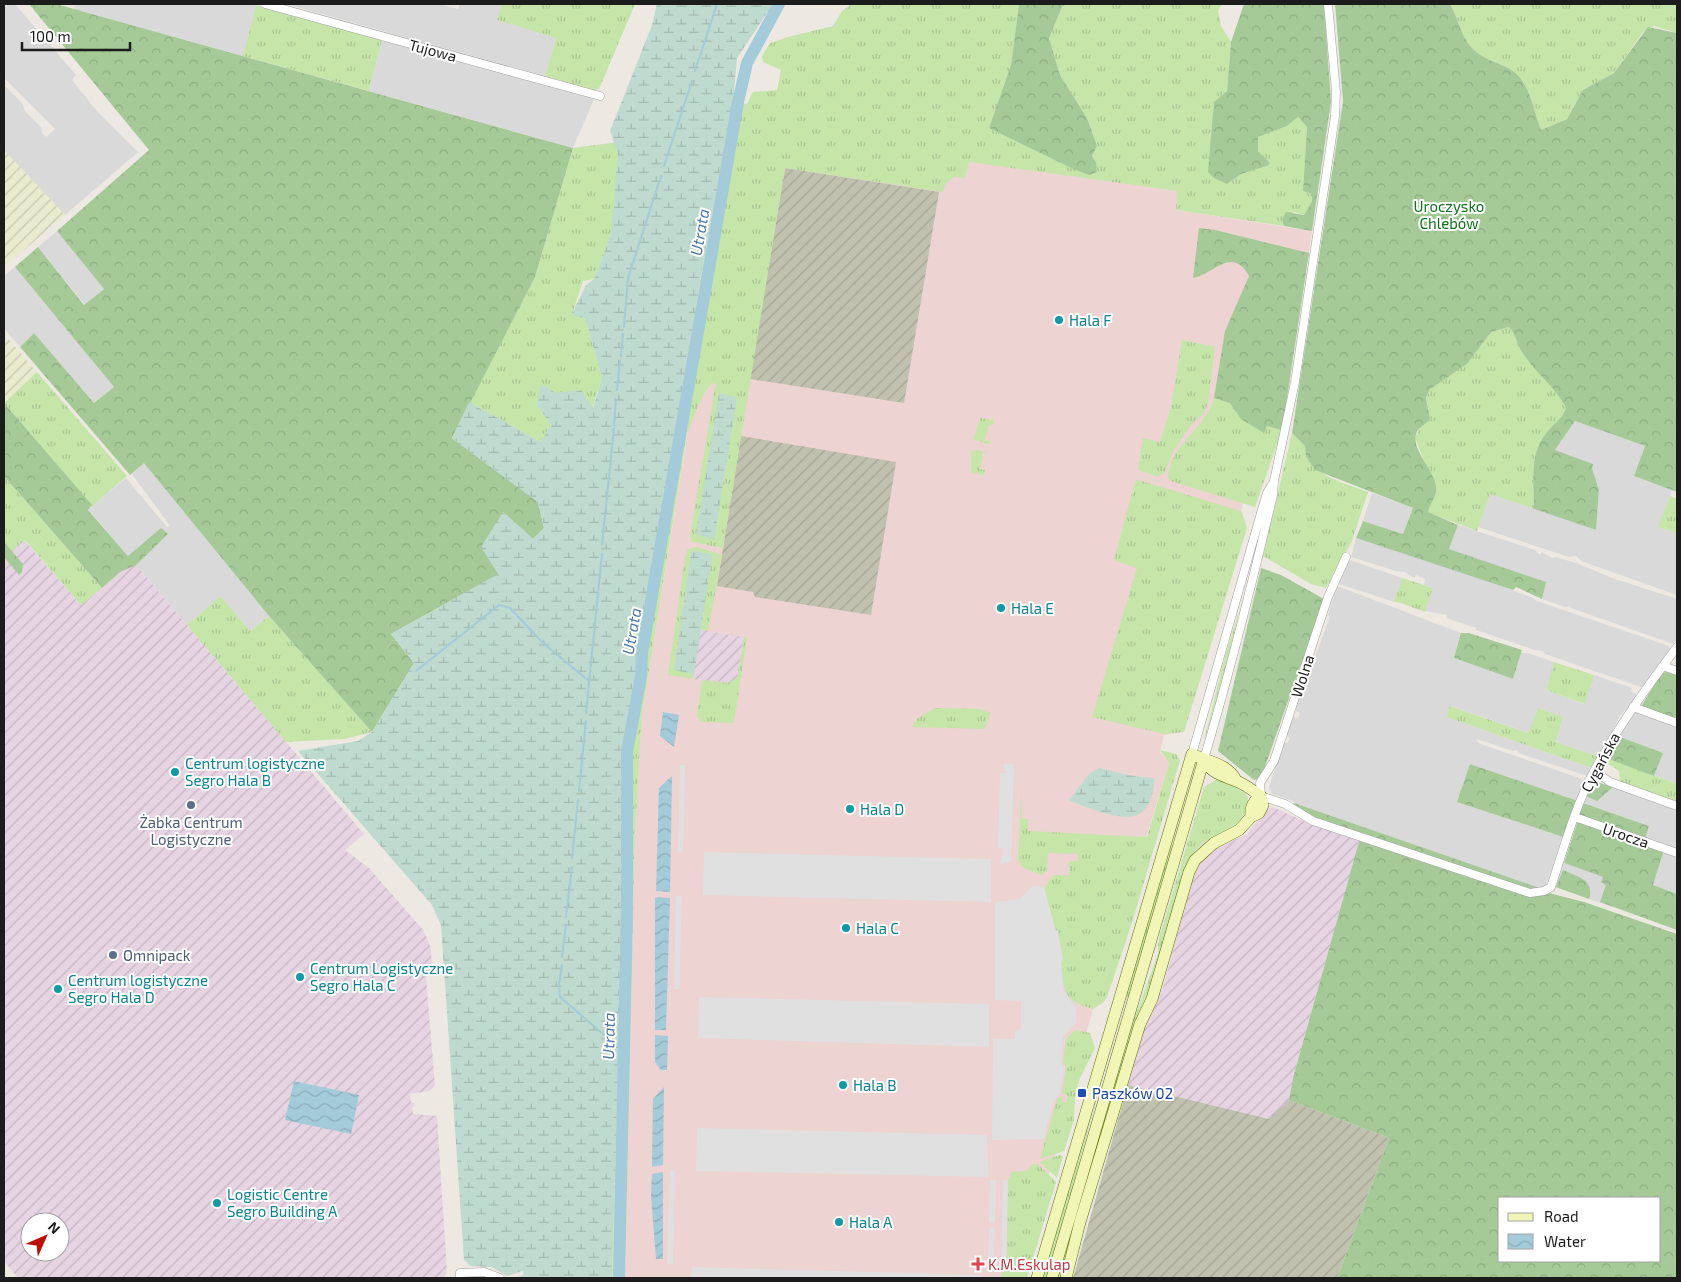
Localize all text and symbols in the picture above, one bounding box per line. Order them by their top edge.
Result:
scale bar [22,20,130,52]
text: 100 m [30,27,71,45]
street label: Tujowa [407,35,459,66]
park label: Uroczysko Chlebów [1414,197,1484,232]
water label: Utrata [686,207,712,257]
place label: Hala F [1069,311,1111,329]
marker: Hala F [1053,314,1065,326]
place label: Hala E [1011,599,1054,617]
marker: Hala E [995,602,1007,614]
water label: Utrata [618,606,644,656]
street label: Wolna [1287,652,1317,700]
street label: Cygańska [1577,729,1623,795]
place label: Centrum logistyczne Segro Hala B [185,754,325,789]
marker: Centrum logistyczne Segro Hala B [169,766,181,778]
marker: Żabka Centrum Logistyczne [185,799,197,811]
place label: Hala D [860,800,904,818]
marker: Hala D [844,803,856,815]
place label: Żabka Centrum Logistyczne [139,813,243,848]
street label: Urocza [1601,819,1651,851]
place label: Hala C [856,919,899,937]
marker: Hala C [840,922,852,934]
place label: Omnipack [123,946,191,964]
marker: Omnipack [107,949,119,961]
place label: Centrum Logistyczne Segro Hala C [310,959,453,994]
place label: Centrum logistyczne Segro Hala D [68,971,208,1006]
marker: Centrum Logistyczne Segro Hala C [294,971,306,983]
marker: Centrum logistyczne Segro Hala D [52,983,64,995]
water label: Utrata [598,1012,618,1060]
place label: Hala B [853,1076,897,1094]
marker: Hala B [837,1079,849,1091]
place label: Paszków 02 [1092,1084,1173,1102]
marker: Paszków 02 [1076,1087,1088,1099]
place label: Logistic Centre Segro Building A [227,1185,338,1220]
marker: Logistic Centre Segro Building A [211,1197,223,1209]
legend [1498,1197,1661,1262]
text: Road [1544,1207,1579,1225]
north arrow [20,1212,70,1262]
place label: Hala A [849,1213,893,1231]
marker: Hala A [833,1216,845,1228]
text: N [45,1218,64,1237]
text: Water [1544,1232,1586,1250]
place label: K.M.Eskulap [988,1255,1071,1273]
marker: K.M.Eskulap [972,1258,984,1270]

